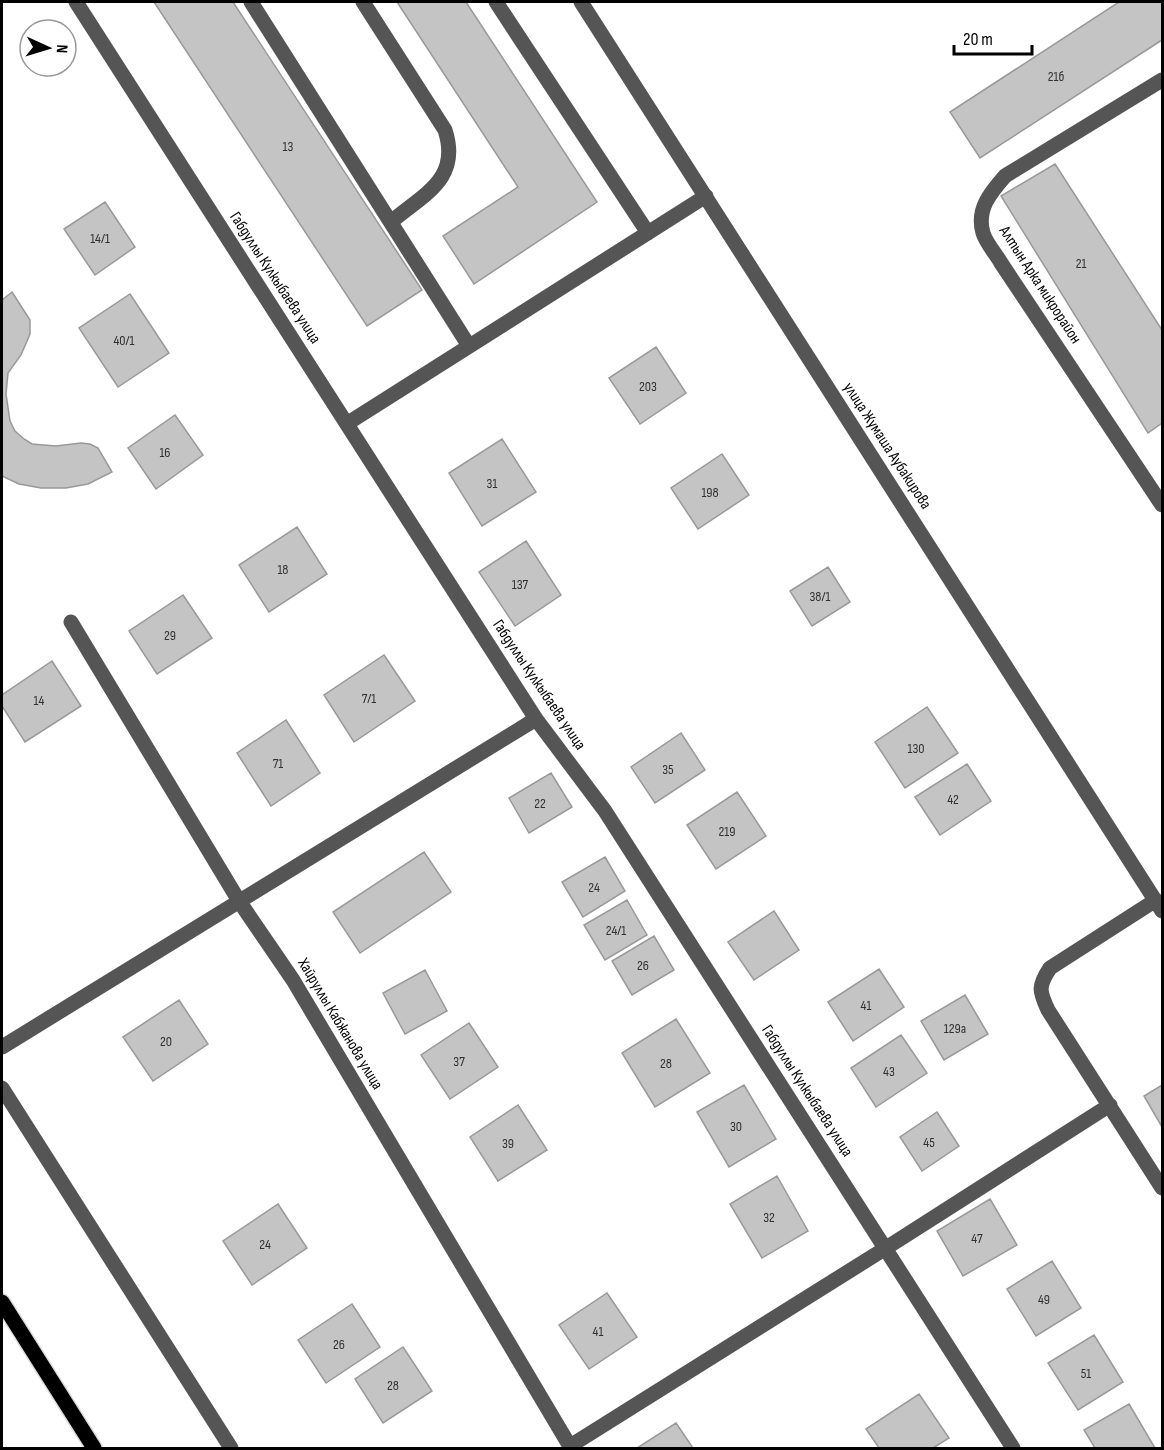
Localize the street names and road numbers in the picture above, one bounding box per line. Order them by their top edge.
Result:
street label: Габдуллы Кулкыбаева улица [225,209,325,347]
street label: Алтын Арка микрорайон [994,222,1085,347]
street label: улица Жумаша Аубакирова [839,379,935,513]
street label: Габдуллы Кулкыбаева улица [488,616,590,754]
street label: Хайруллы Кабжанова улица [293,954,387,1093]
street label: Габдуллы Кулкыбаева улица [757,1022,857,1160]

